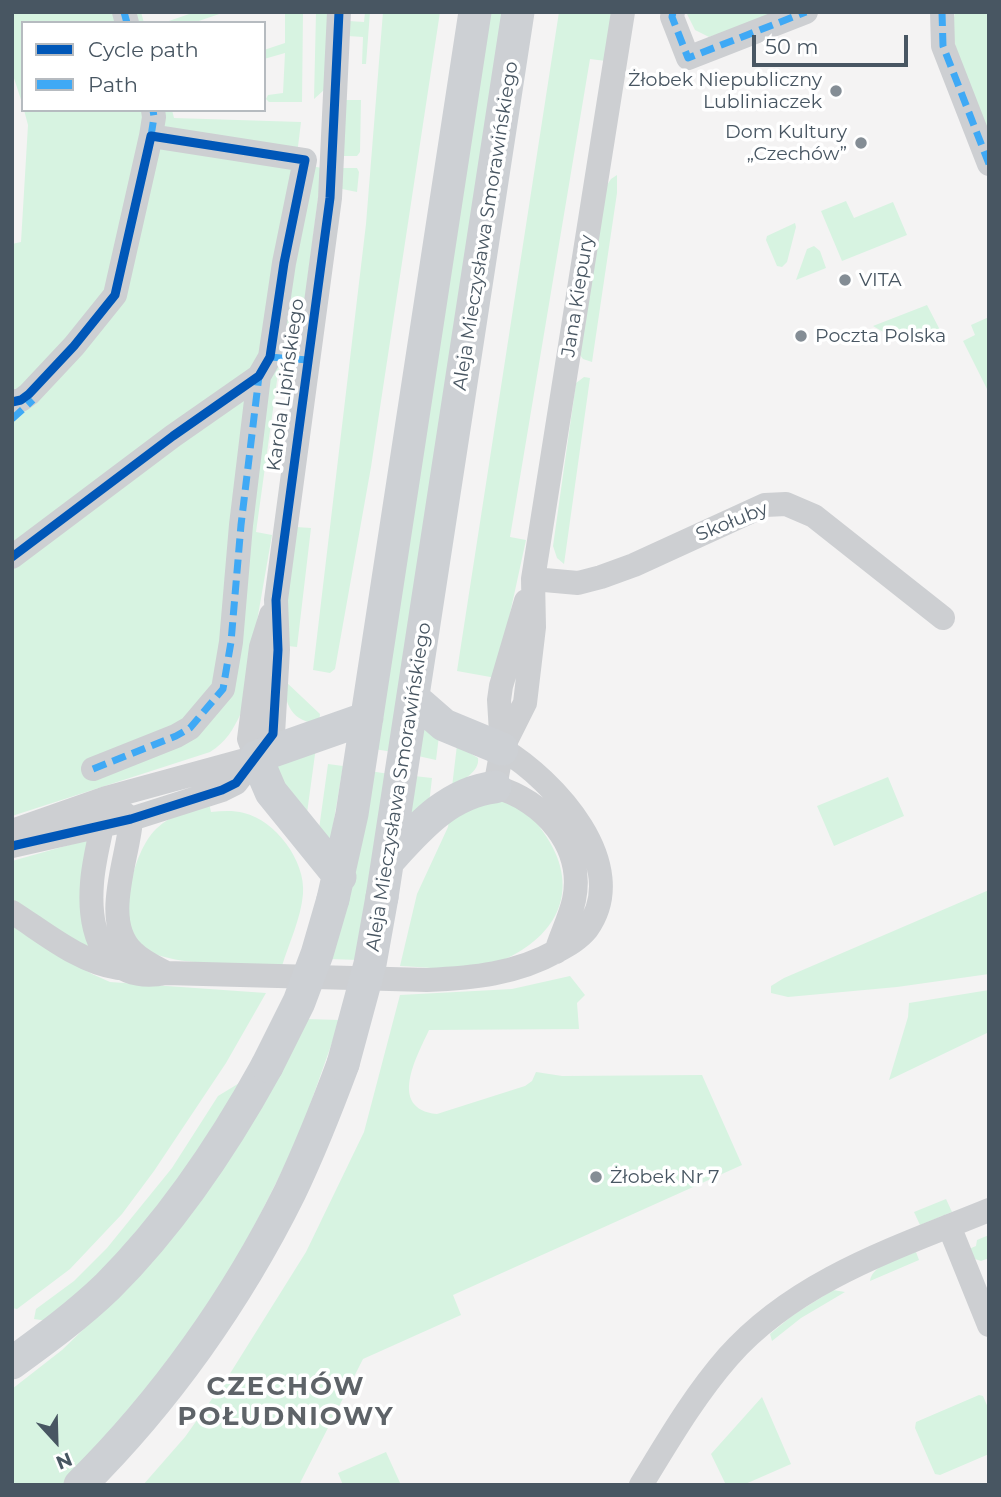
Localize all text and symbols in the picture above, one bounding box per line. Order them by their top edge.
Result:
legend [21,21,266,112]
scale bar [756,21,912,65]
text: 50 m [765,34,819,59]
text: Cycle path [88,37,199,62]
street label: Aleja Mieczysława Smorawińskiego [449,60,523,392]
place label: Żłobek Niepubliczny Lubliniaczek [628,69,822,113]
text: Path [88,72,138,97]
marker: Żłobek Niepubliczny Lubliniaczek [828,83,844,99]
place label: Dom Kultury „Czechów” [725,121,847,165]
marker: Dom Kultury „Czechów” [853,135,869,151]
street label: Jana Kiepury [557,233,599,359]
place label: VITA [859,269,902,291]
marker: VITA [837,272,853,288]
street label: Karola Lipińskiego [263,297,309,473]
place label: Poczta Polska [815,325,946,347]
marker: Poczta Polska [793,328,809,344]
street label: Skołuby [693,497,771,547]
street label: Aleja Mieczysława Smorawińskiego [362,621,436,953]
place label: Żłobek Nr 7 [610,1166,720,1188]
marker: Żłobek Nr 7 [588,1169,604,1185]
district label: CZECHÓW POŁUDNIOWY [179,1371,393,1432]
north arrow [21,1406,91,1476]
text: N [53,1447,75,1474]

